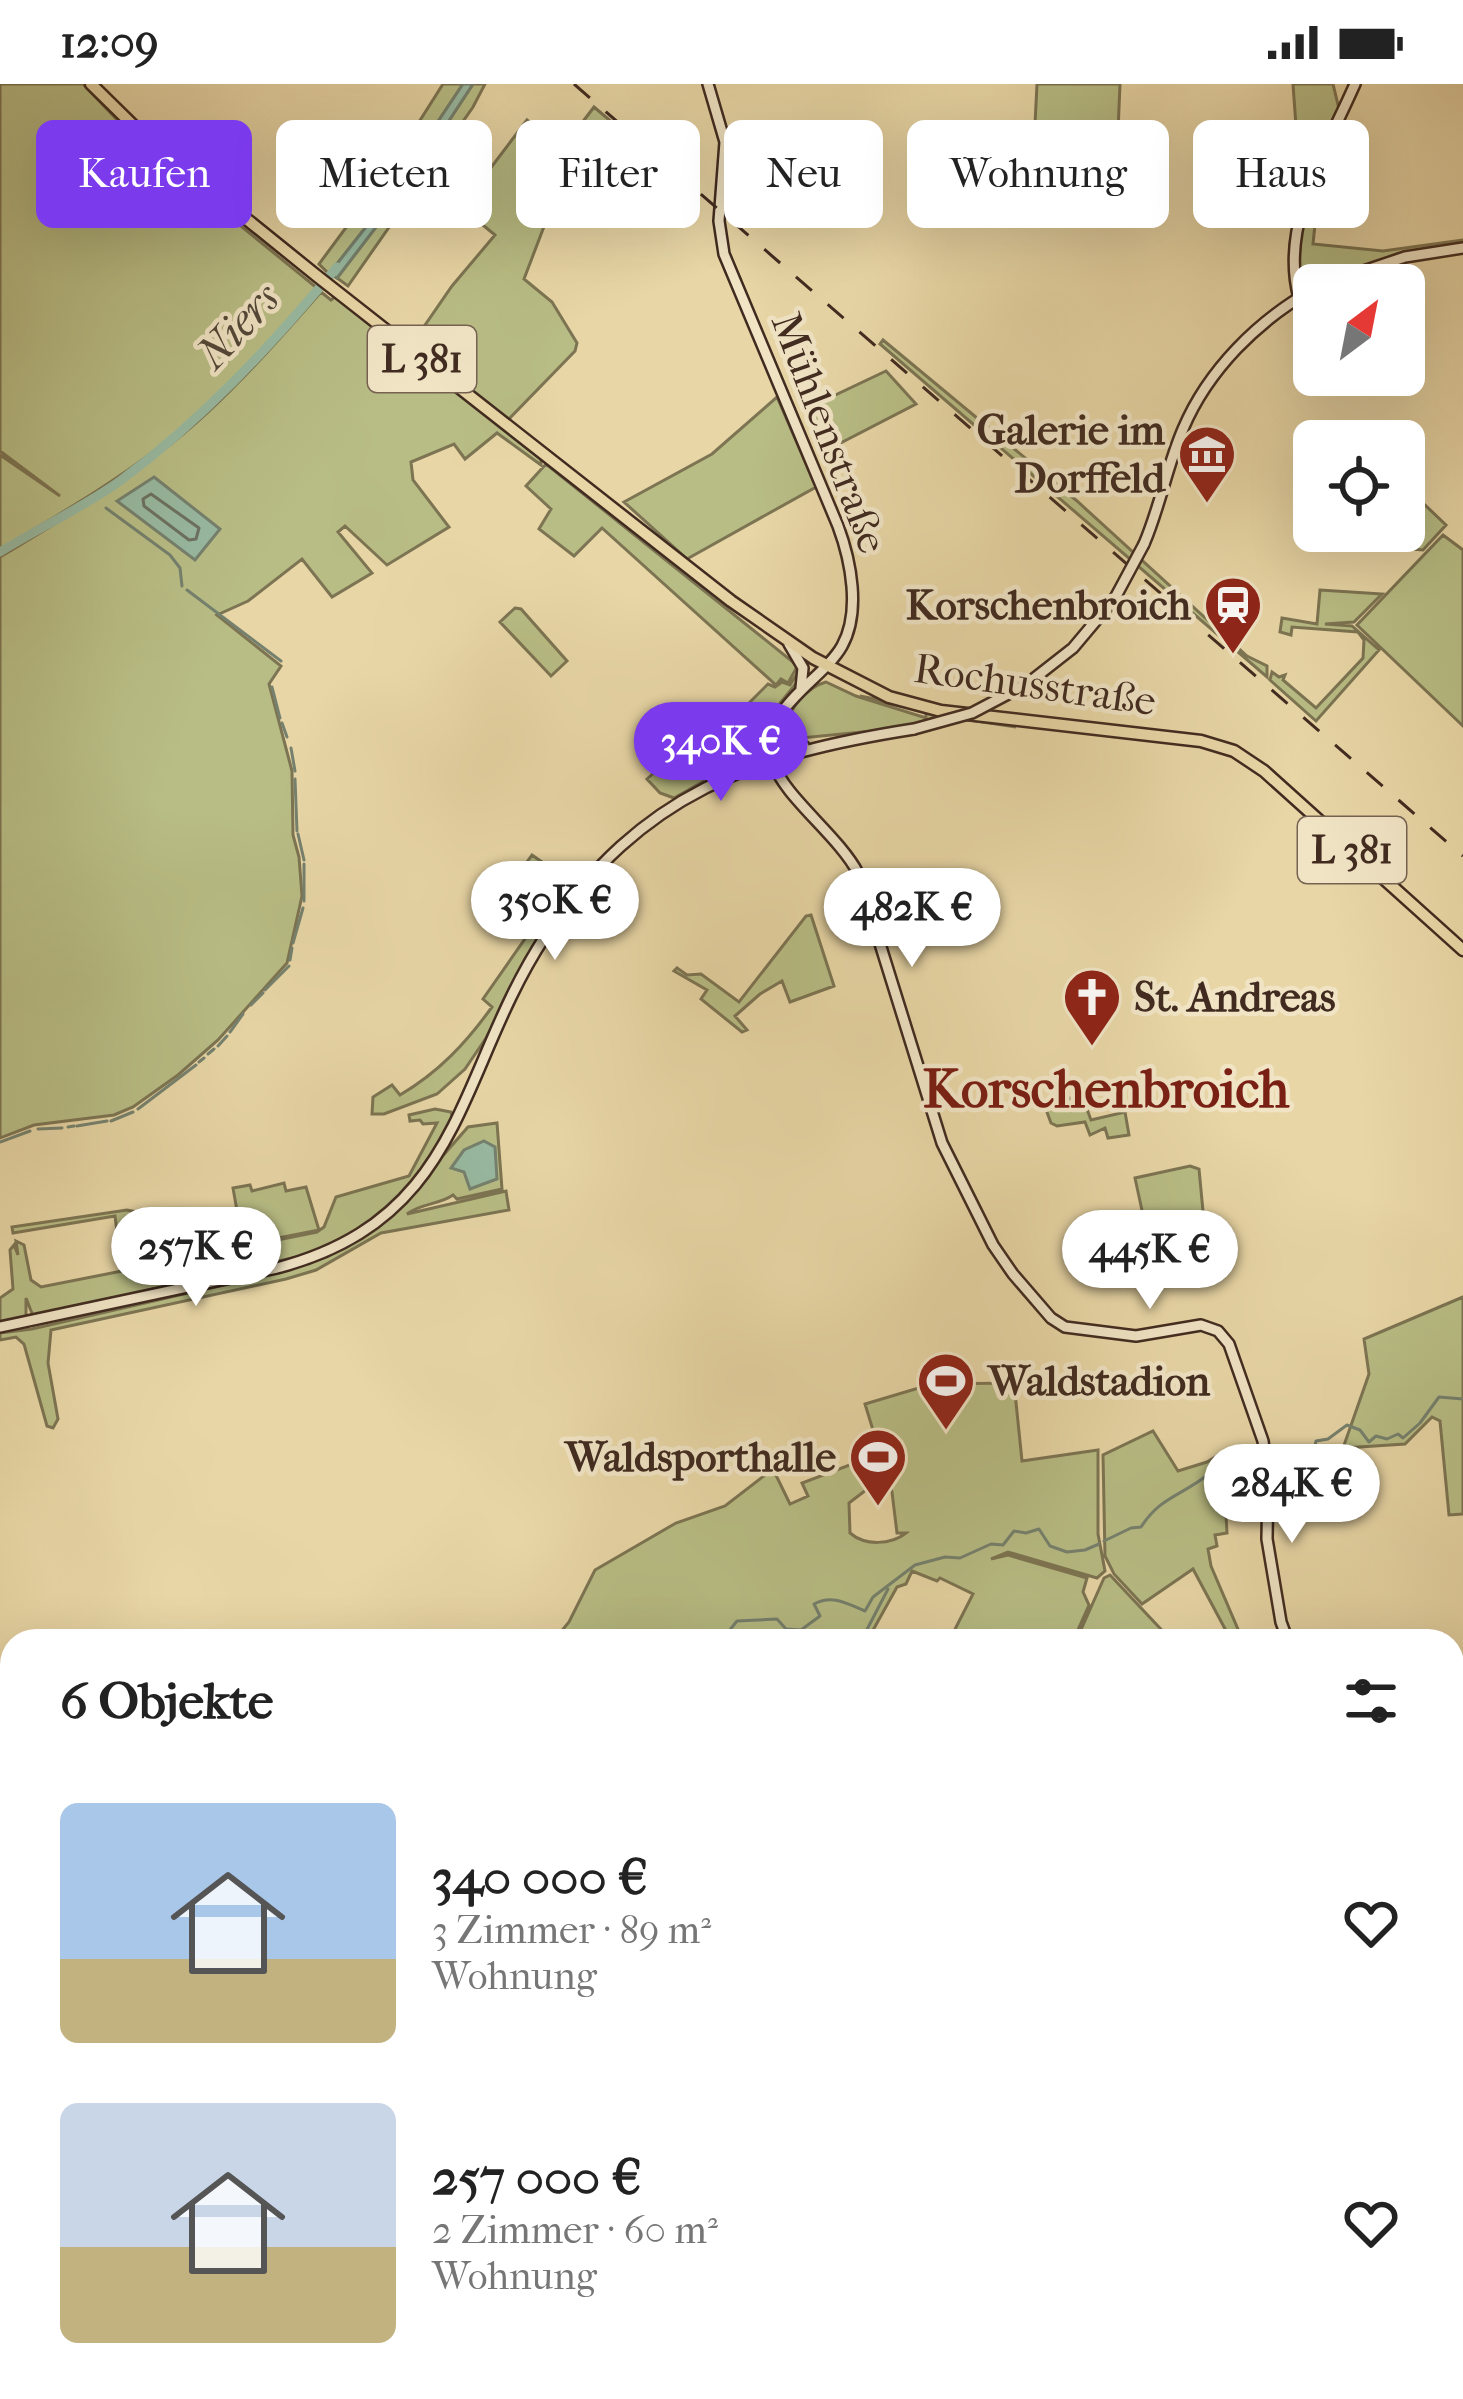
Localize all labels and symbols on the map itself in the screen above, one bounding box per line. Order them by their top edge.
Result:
north arrow [1293,264,1425,396]
water label: Niers [184,271,291,381]
street label: Mühlenstraße [761,306,897,560]
road number: L 381 [368,326,476,392]
place label: Galerie im Dorffeld [977,406,1166,503]
museum icon: Galerie im Dorffeld [1176,423,1238,505]
station icon: Korschenbroich [1202,574,1264,656]
place label: Korschenbroich [906,581,1191,630]
street label: Rochusstraße [911,644,1159,726]
pin: 340K € [623,702,819,804]
road number: L 381 [1298,817,1406,883]
pin: 350K € [457,861,653,963]
pin: 482K € [814,868,1010,970]
church icon: St. Andreas [1061,966,1123,1048]
place label: St. Andreas [1134,973,1335,1022]
district label: Korschenbroich [923,1058,1290,1121]
pin: 257K € [98,1207,294,1309]
pin: 445K € [1052,1210,1248,1312]
sports icon: Waldstadion [915,1350,977,1432]
place label: Waldstadion [986,1357,1211,1406]
sports icon: Waldsporthalle [847,1426,909,1508]
place label: Waldsporthalle [563,1433,836,1482]
pin: 284K € [1194,1444,1390,1546]

